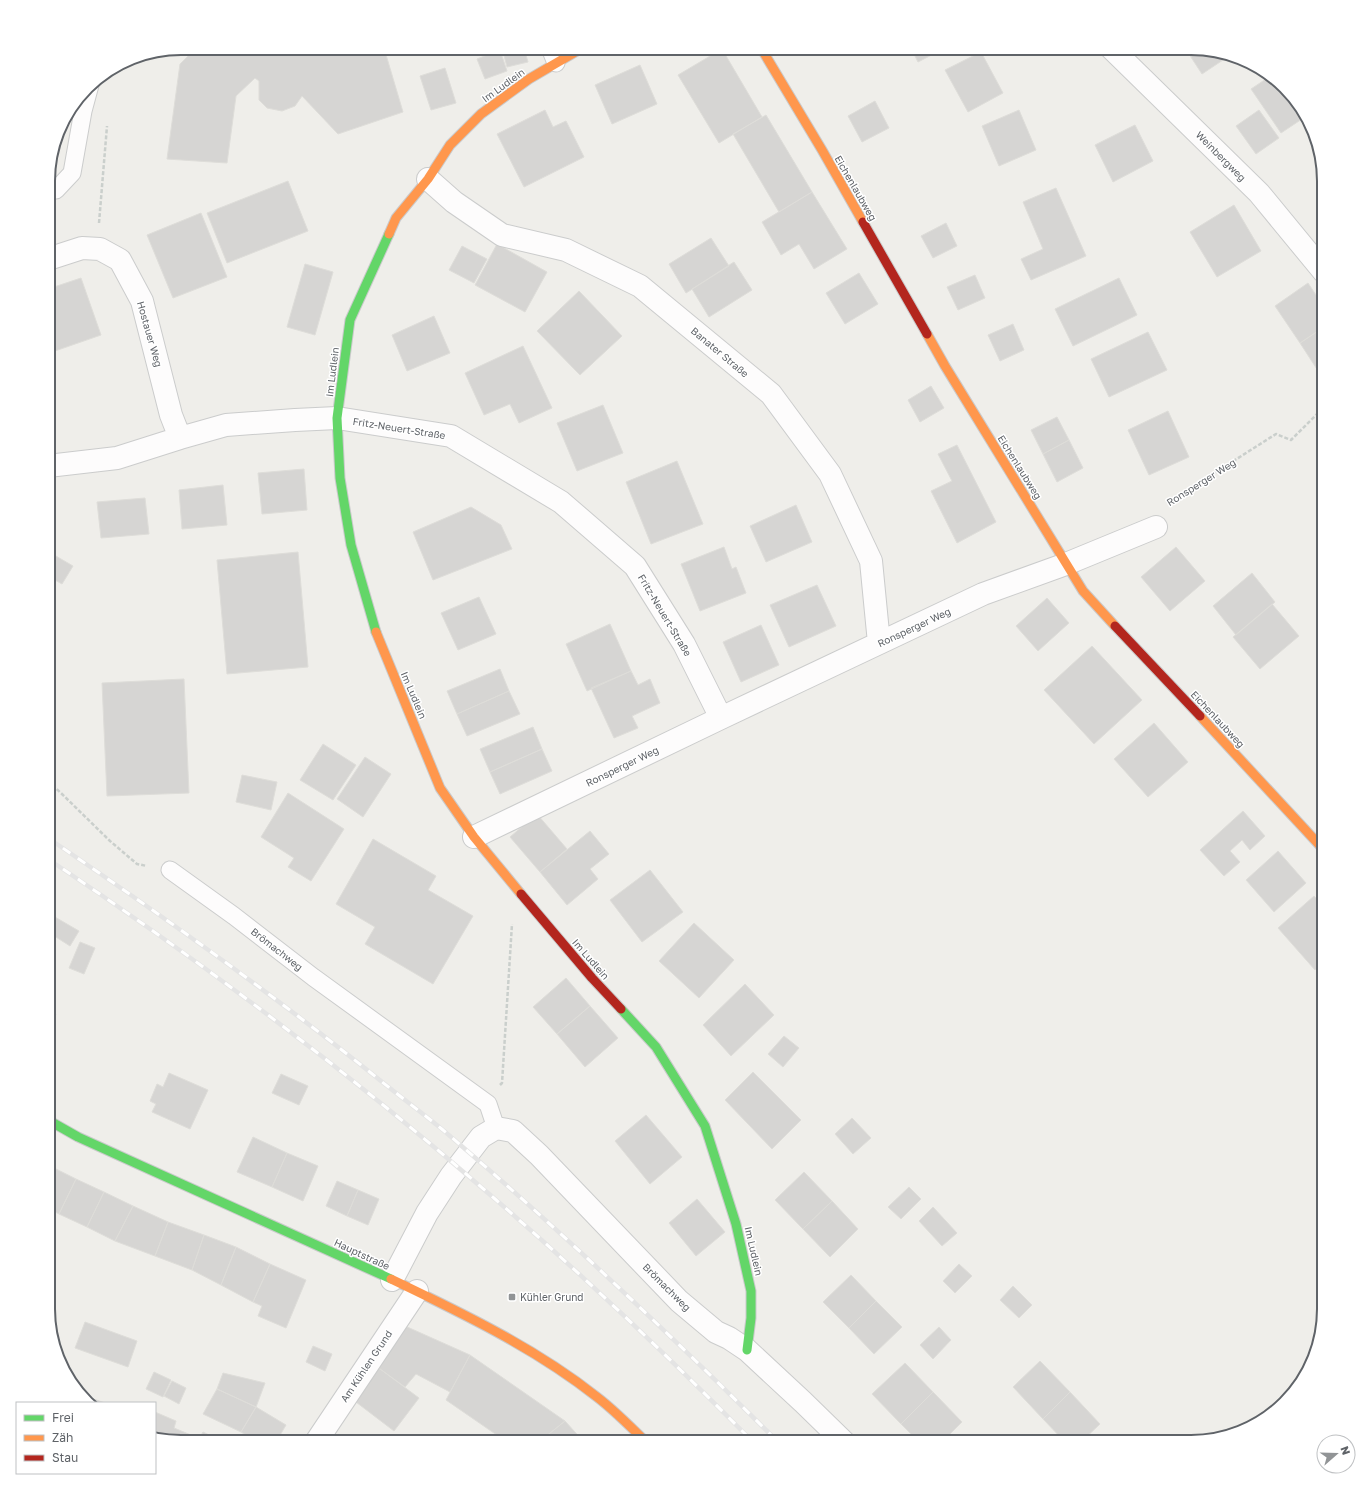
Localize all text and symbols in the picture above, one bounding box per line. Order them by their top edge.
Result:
street label: Im Ludlein [479,65,527,105]
street label: Weinbergweg [1194,129,1248,183]
street label: Eichenlaubweg [832,153,880,223]
street label: Hostauer Weg [135,300,165,368]
street label: Banater Straße [689,324,751,380]
street label: Im Ludlein [323,346,341,398]
street label: Fritz-Neuert-Straße [352,415,446,441]
street label: Eichenlaubweg [996,433,1044,501]
street label: Ronsperger Weg [1164,456,1238,508]
street label: Fritz-Neuert-Straße [636,572,694,658]
street label: Ronsperger Weg [875,605,953,649]
street label: Im Ludlein [399,670,429,720]
street label: Eichenlaubweg [1189,688,1247,750]
street label: Ronsperger Weg [584,743,660,789]
street label: Brömachweg [249,925,305,973]
street label: Im Ludlein [570,936,612,982]
street label: Im Ludlein [743,1225,765,1277]
street label: Hauptstraße [332,1236,392,1272]
street label: Brömachweg [641,1261,693,1313]
place label: Kühler Grund [520,1291,584,1303]
marker: Kühler Grund [507,1292,517,1302]
street label: Am Kühlen Grund [338,1328,394,1404]
legend [16,1402,156,1474]
text: Frei [52,1410,74,1425]
text: Zäh [52,1430,73,1445]
north arrow [1316,1434,1356,1474]
text: N [1338,1444,1353,1457]
text: Stau [52,1450,78,1465]

